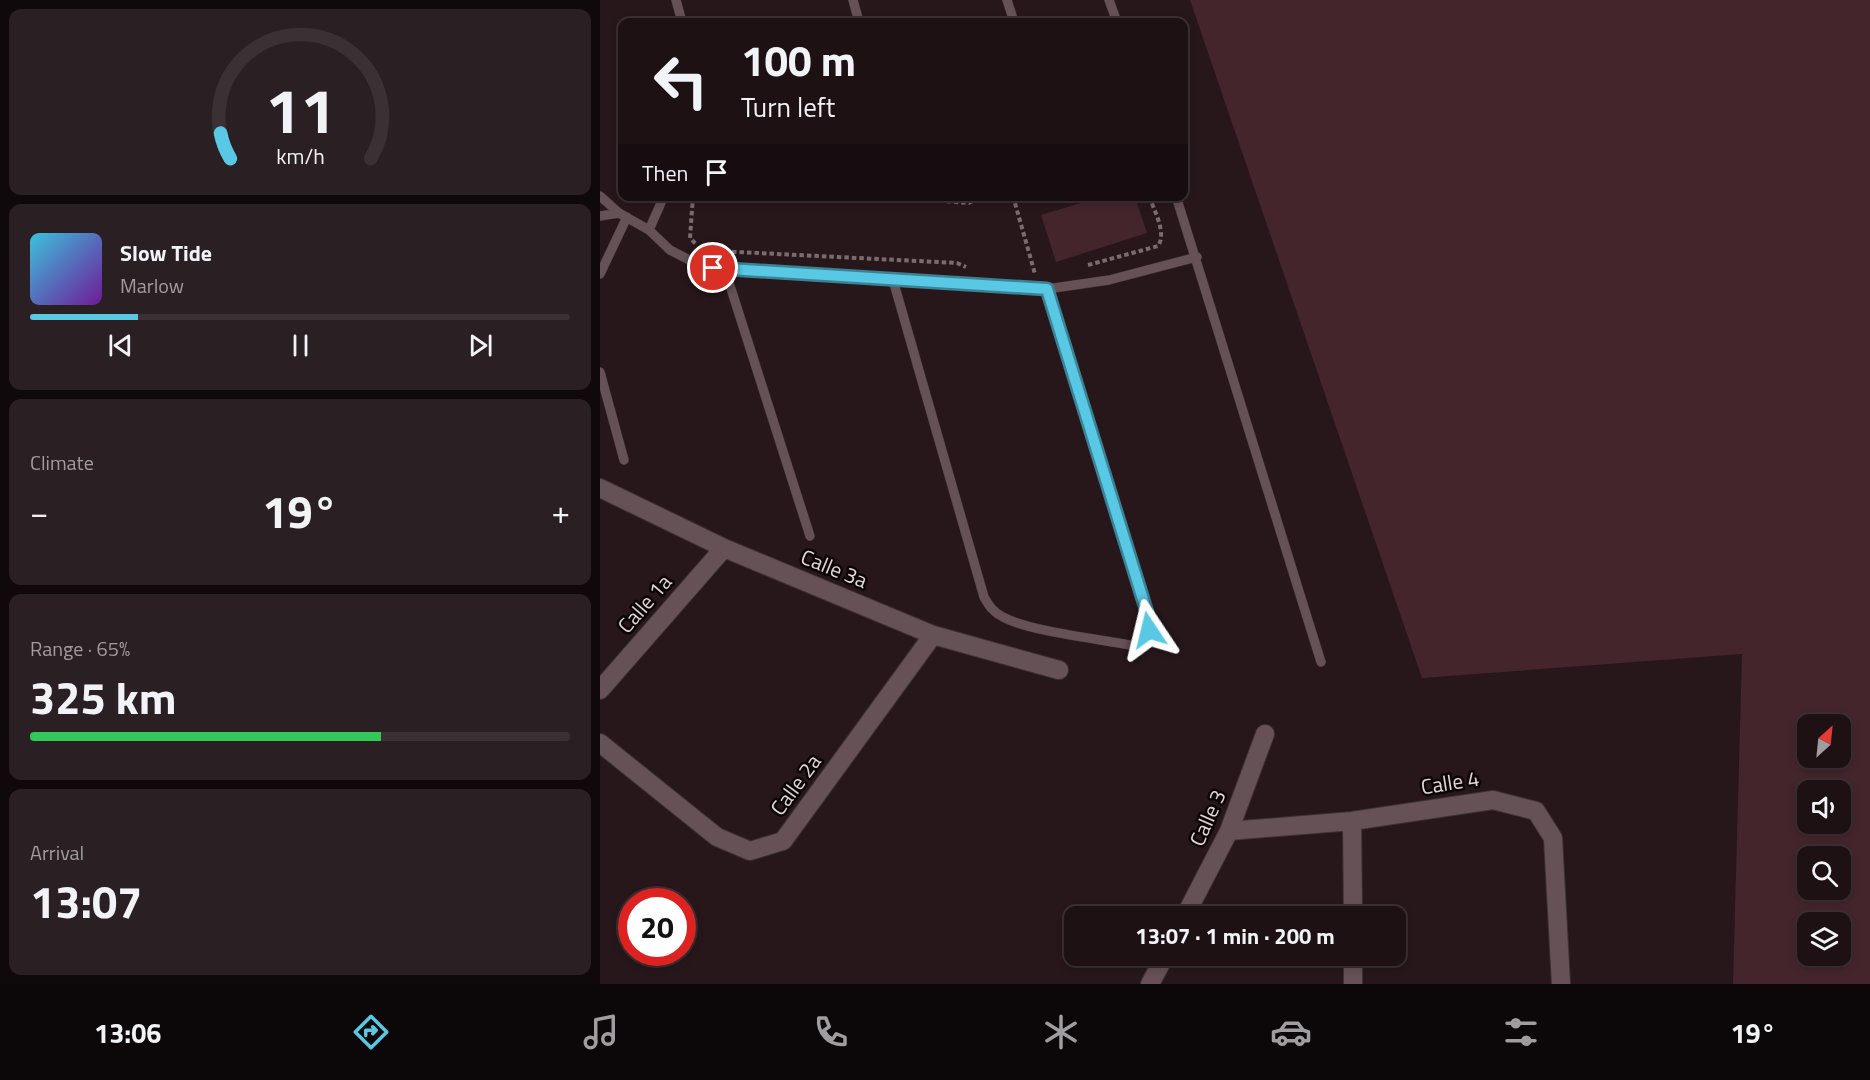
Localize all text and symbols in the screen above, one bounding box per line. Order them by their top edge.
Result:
text: 100 m [741,28,856,92]
icon: left [642,42,720,120]
text: 11 [265,62,335,157]
text: Turn left [741,86,835,127]
text: km/h [276,140,324,172]
text: Then [642,156,688,190]
icon: arrive [700,156,733,189]
text: Slow Tide [120,236,212,270]
pin [687,242,738,293]
icon: arrive [696,251,729,284]
text: Marlow [120,270,184,301]
icon: previous [104,329,137,362]
icon: pause [284,329,317,362]
icon: next [464,329,497,362]
text: Climate [30,447,94,478]
text: 19° [262,477,338,545]
text: − [30,487,48,537]
text: + [552,487,570,537]
street label: Calle 3a [796,540,873,596]
street label: Calle 1a [609,566,679,640]
position arrow [1117,598,1181,662]
text: Range · 65% [30,633,130,664]
text: 325 km [30,663,176,731]
north arrow [1797,714,1851,768]
map controls [1797,714,1851,966]
street label: Calle 2a [762,747,829,822]
street label: Calle 4 [1418,762,1481,802]
button: sound [1797,780,1851,834]
street label: Calle 3 [1181,784,1234,851]
text: Arrival [30,837,84,868]
button: search [1797,846,1851,900]
text: 13:07 [30,867,142,935]
speed limit sign: 20 [618,888,696,966]
button: layers [1797,912,1851,966]
text: 13:07 · 1 min · 200 m [1135,919,1335,953]
icon: directions [350,1011,392,1053]
icon: music [580,1011,622,1053]
icon: phone [810,1011,852,1053]
icon: climate [1040,1011,1082,1053]
icon: car [1270,1011,1312,1053]
icon: filters [1500,1011,1542,1053]
text: 13:06 [94,1012,161,1053]
text: 19° [1730,1012,1776,1053]

